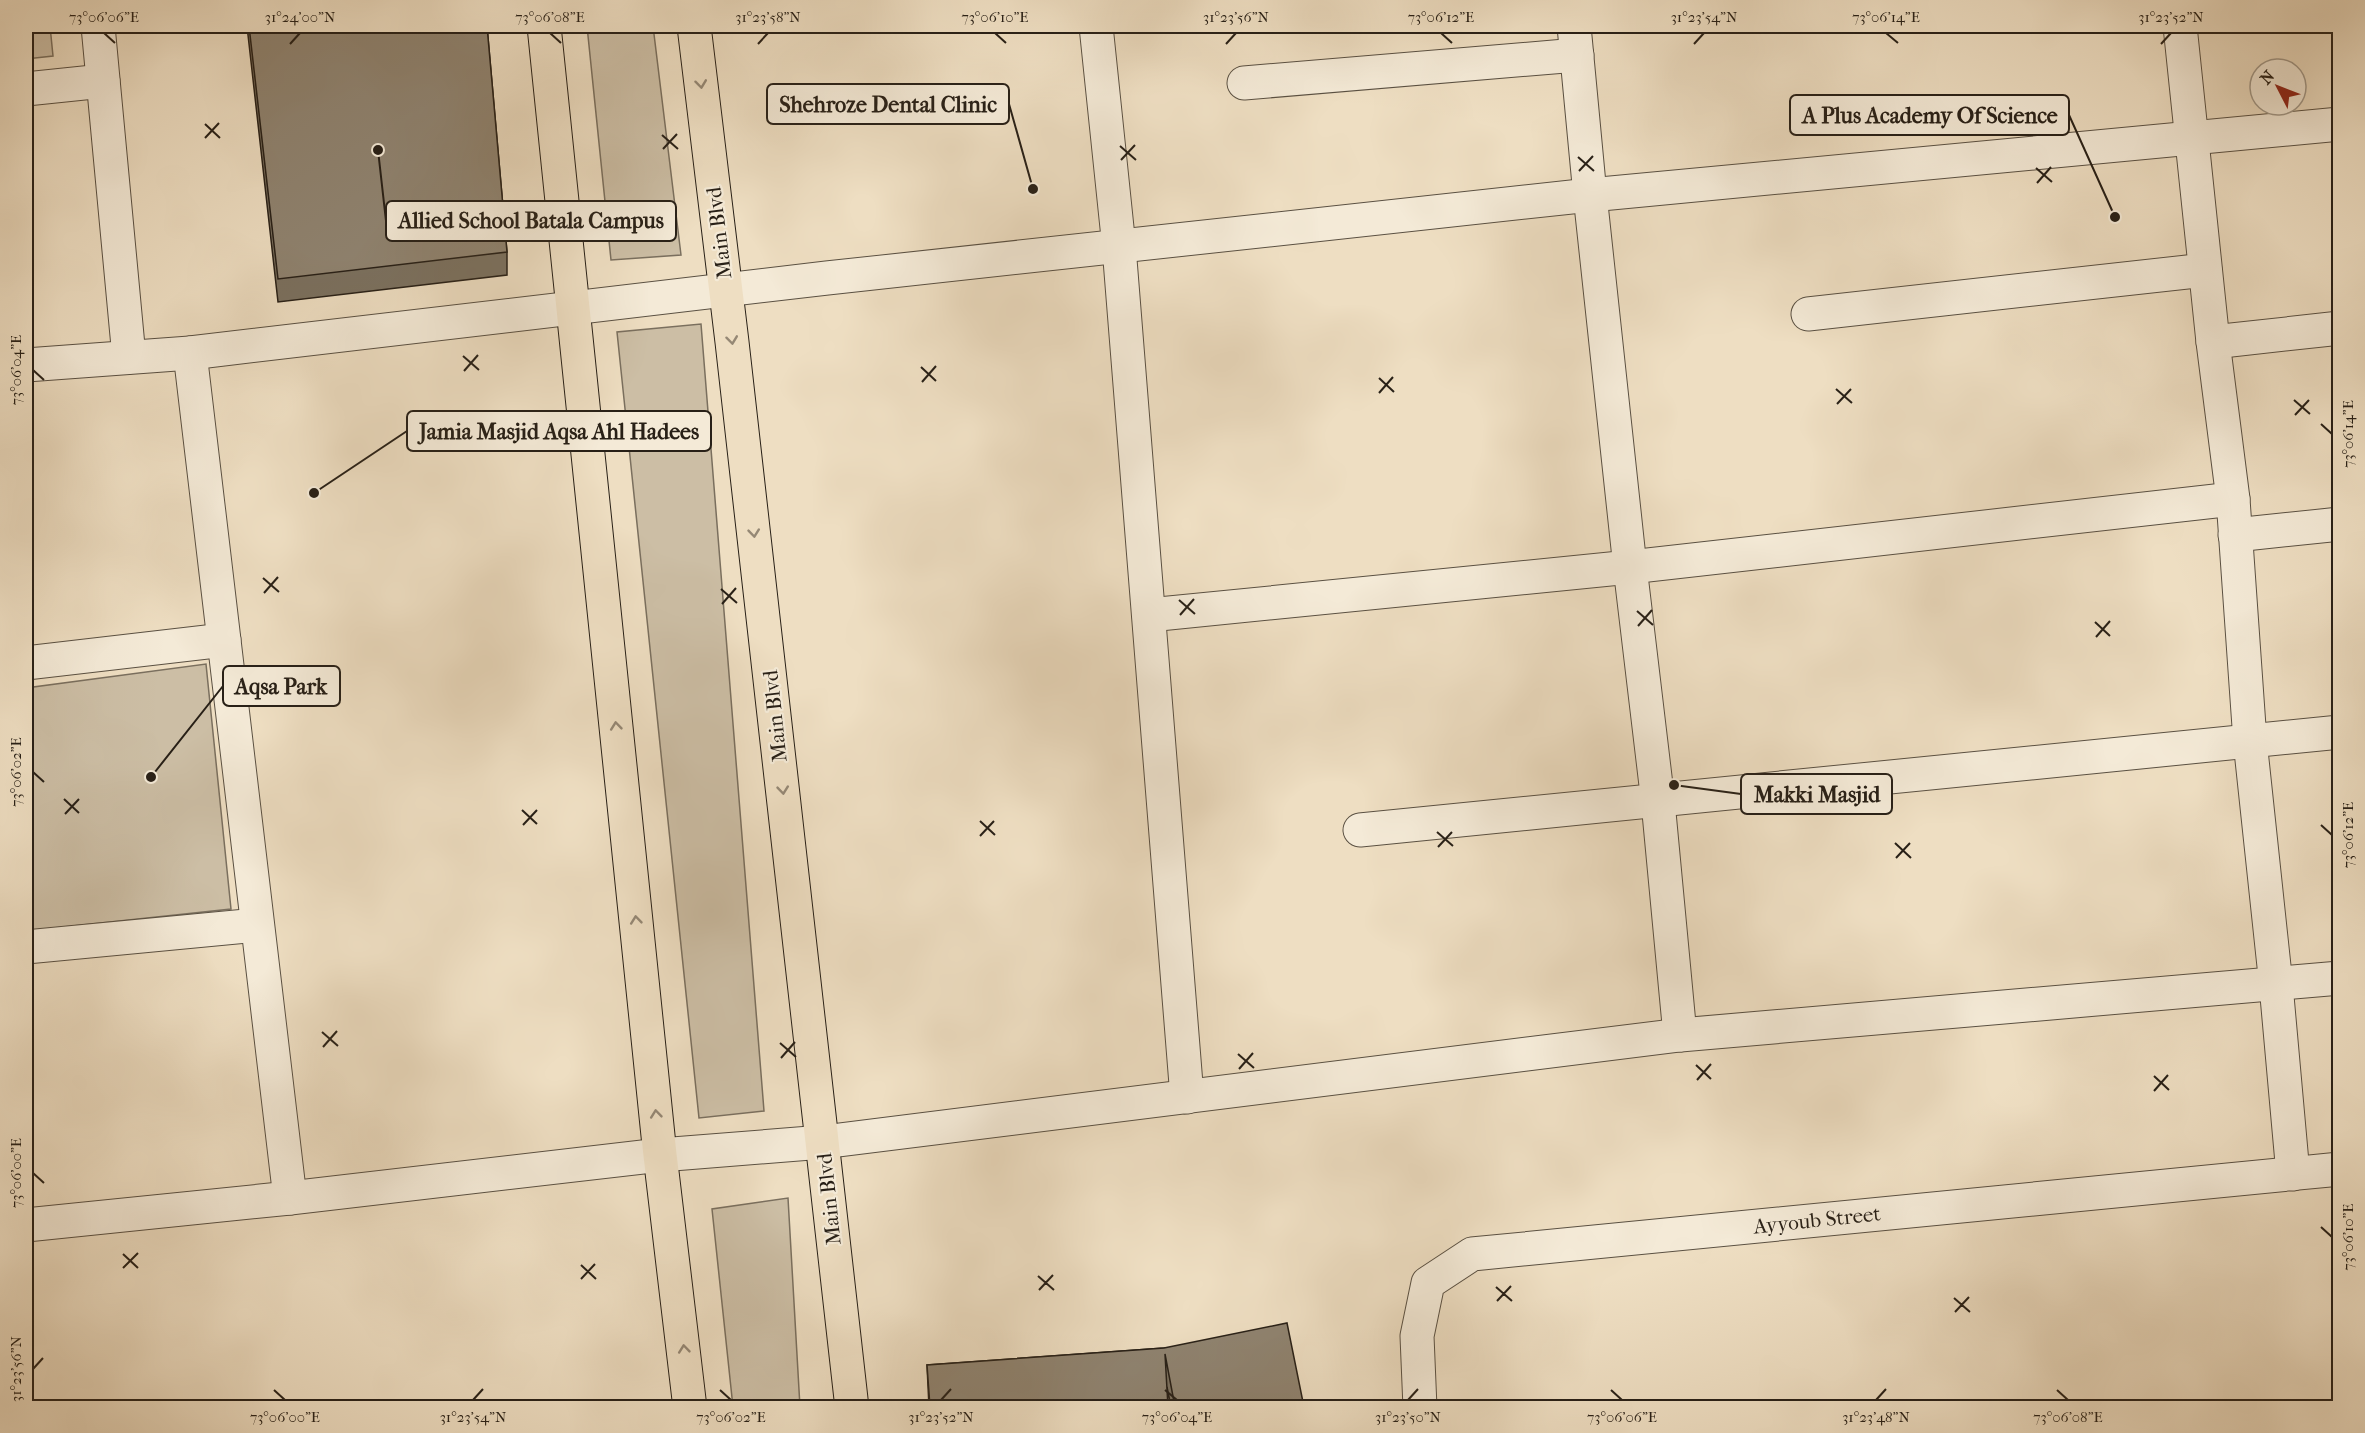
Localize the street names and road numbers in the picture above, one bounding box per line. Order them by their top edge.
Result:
street label: Main Blvd [701,185,737,280]
street label: Main Blvd [758,668,792,763]
street label: Main Blvd [812,1151,846,1246]
street label: Ayyoub Street [1751,1201,1882,1239]

